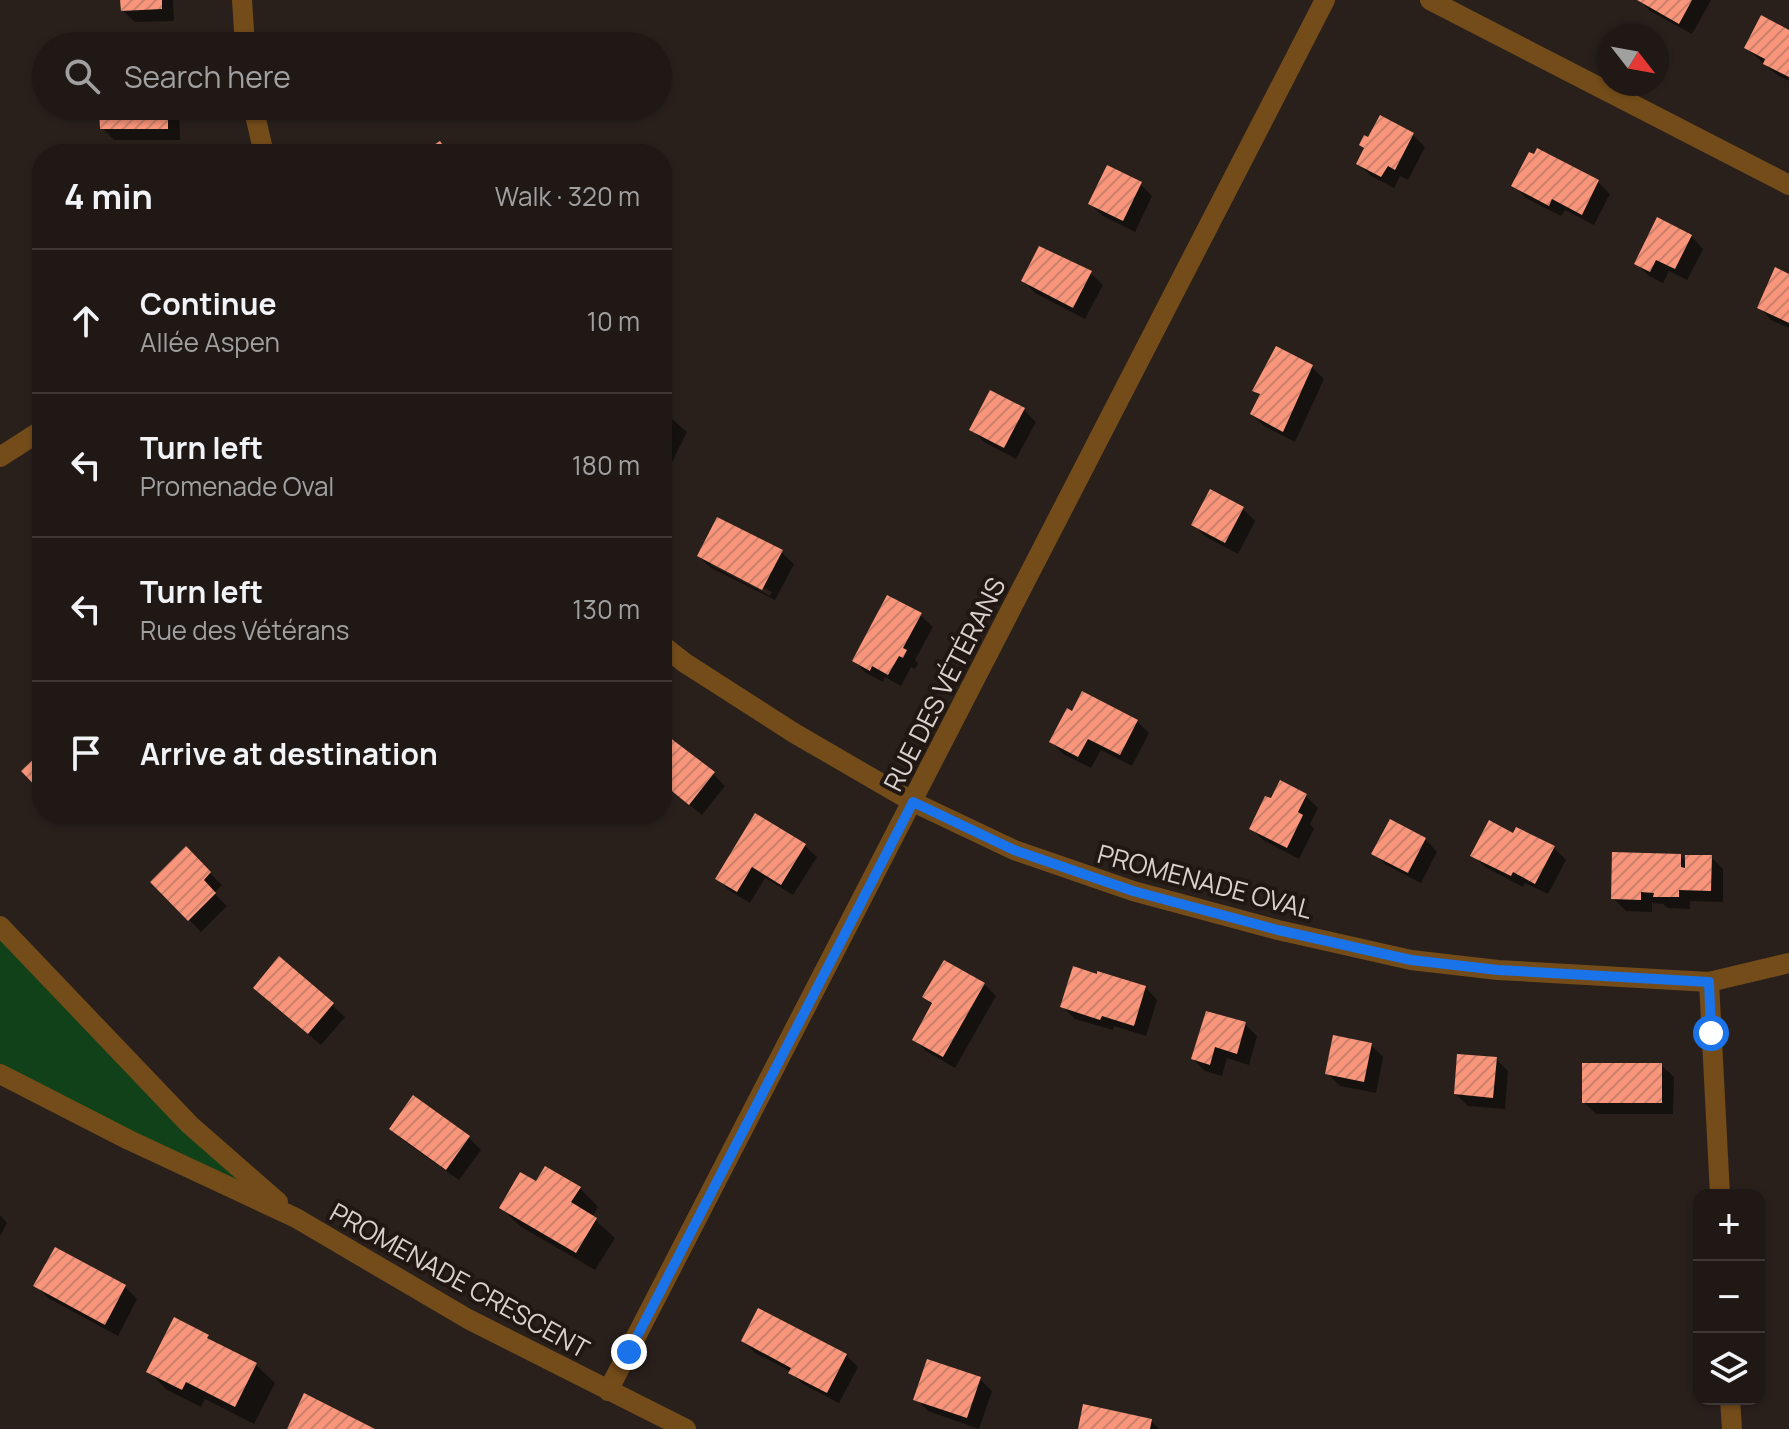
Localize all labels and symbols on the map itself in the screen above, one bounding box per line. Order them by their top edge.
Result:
north arrow [1597,24,1669,96]
street label: RUE DES VÉTÉRANS [875,571,1013,797]
street label: PROMENADE OVAL [1094,835,1316,927]
route start [1693,1015,1729,1051]
street label: PROMENADE CRESCENT [324,1194,597,1367]
route end [611,1334,647,1370]

